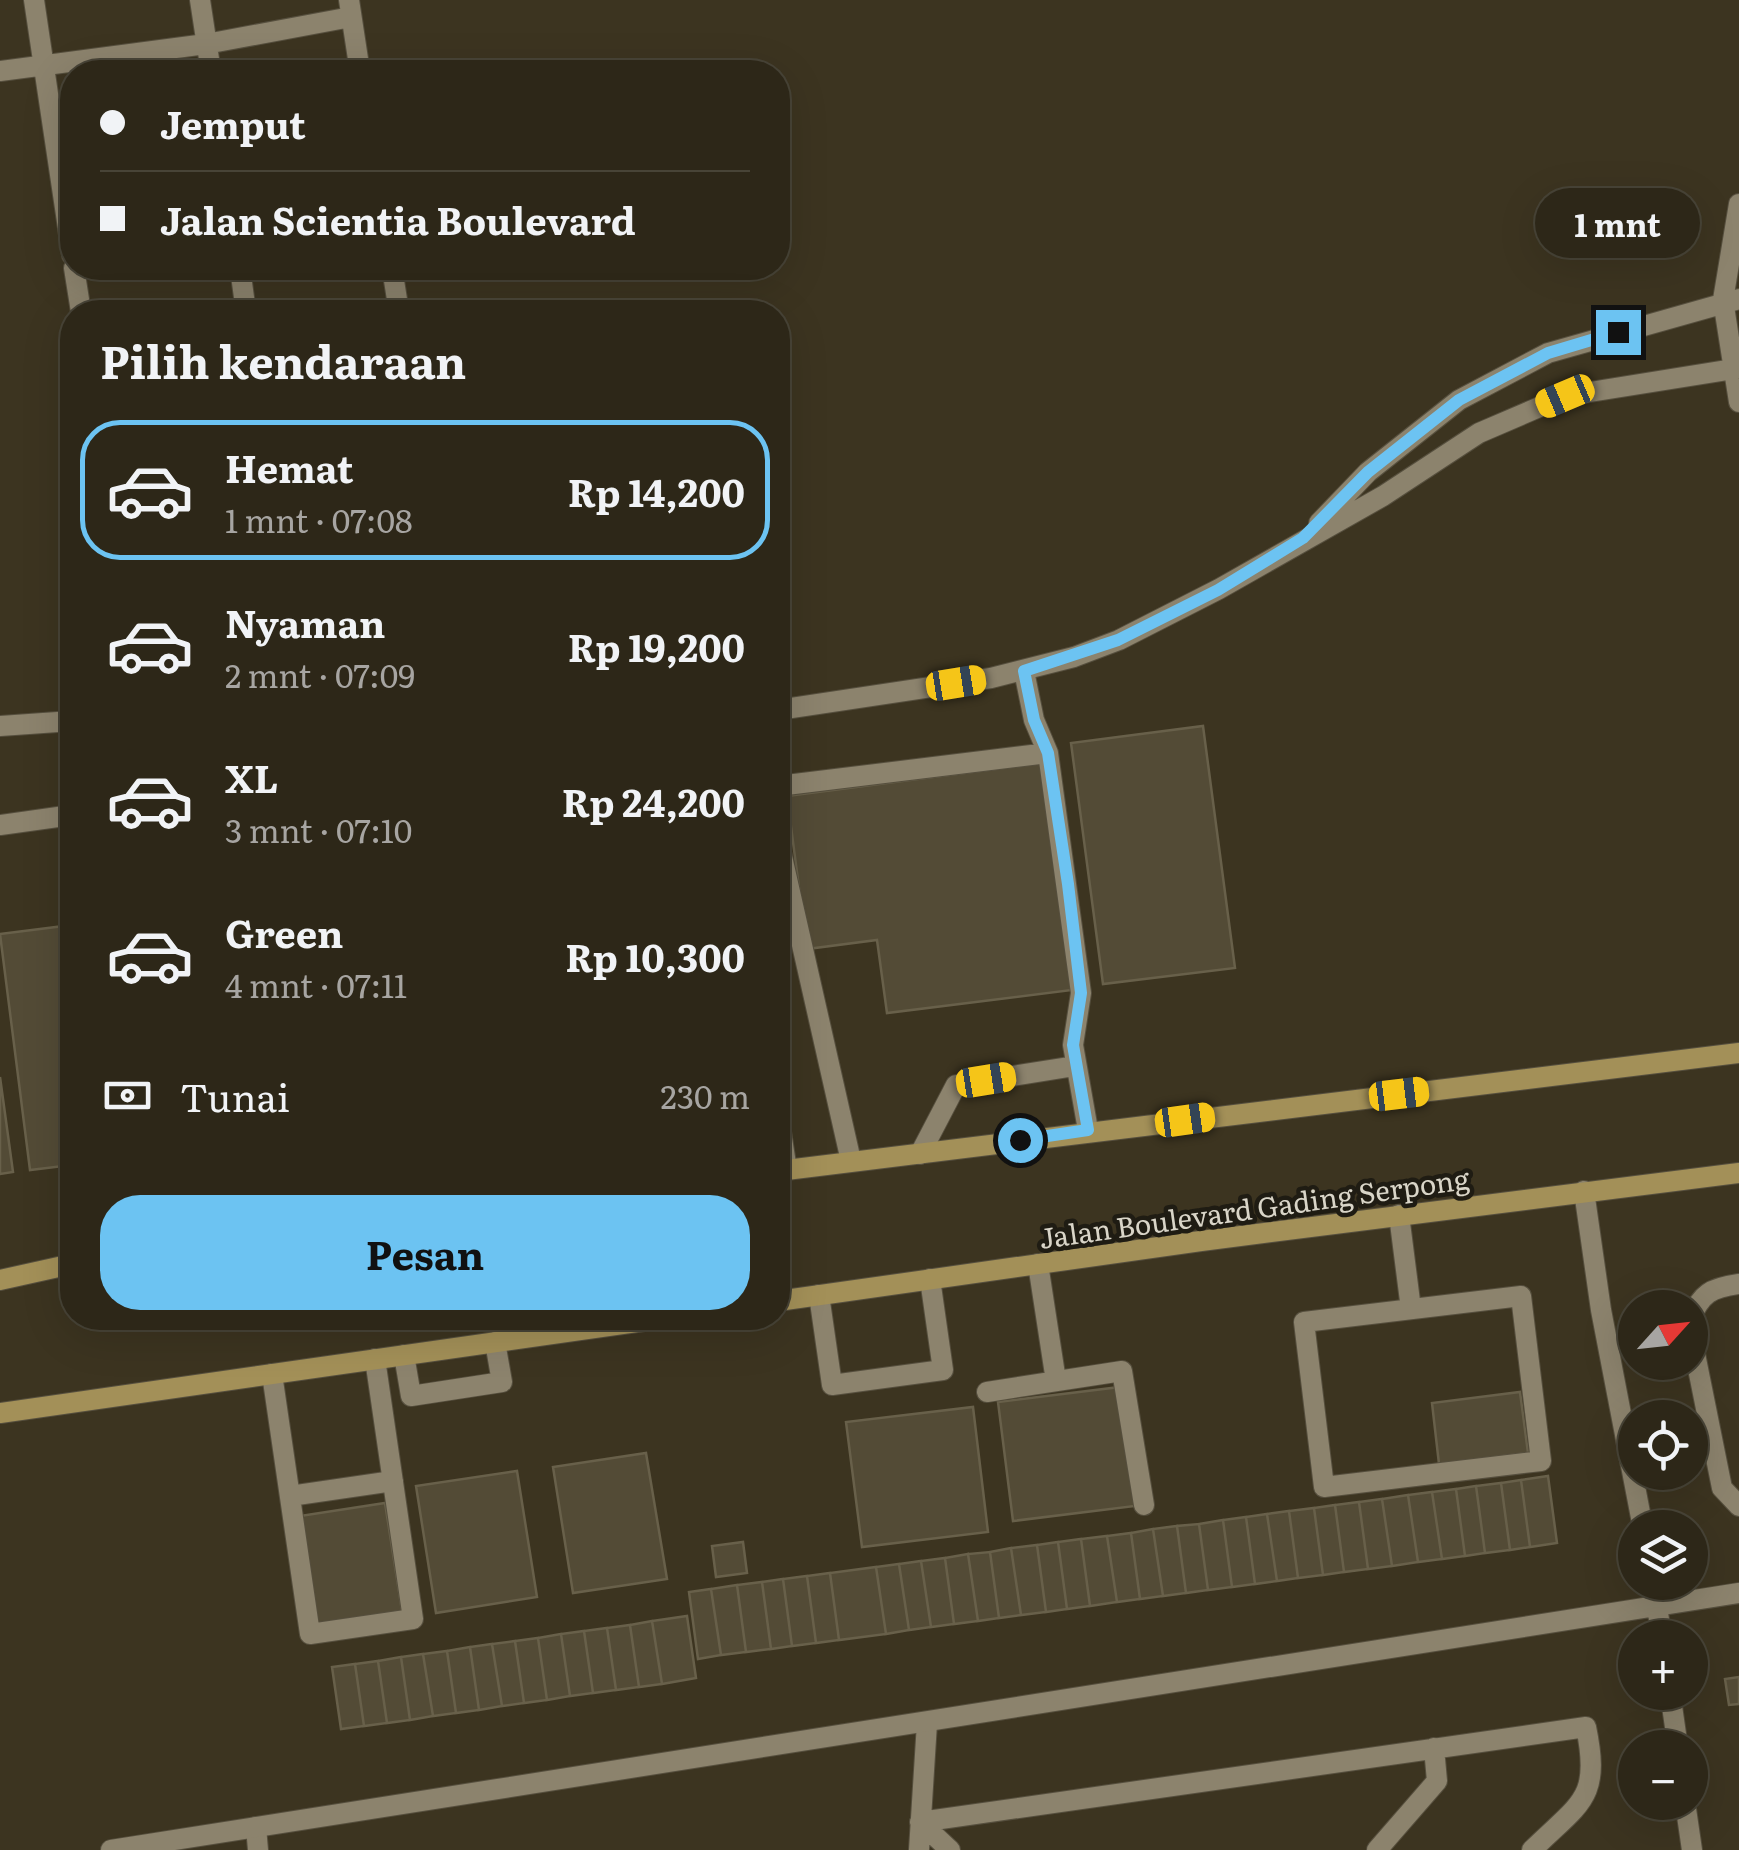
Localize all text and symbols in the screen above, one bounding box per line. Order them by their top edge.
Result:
text: Jemput [160,94,306,151]
callout: 1 mnt [1536,187,1700,257]
text: Jalan Scientia Boulevard [160,190,636,247]
text: 1 mnt [1574,199,1661,247]
route end [1596,310,1641,355]
text: Pilih kendaraan [100,326,466,393]
car [1532,370,1598,422]
text: Hemat [225,438,353,495]
icon: car [105,445,195,535]
text: Rp 14,200 [568,462,745,519]
text: 1 mnt · 07:08 [225,495,413,543]
text: Nyaman [225,593,385,650]
icon: car [105,600,195,690]
text: Rp 19,200 [568,617,745,674]
text: 2 mnt · 07:09 [225,650,415,698]
car [924,663,988,703]
text: XL [225,748,278,805]
icon: car [105,755,195,845]
text: Rp 24,200 [562,772,745,829]
text: 3 mnt · 07:10 [225,805,412,853]
text: Green [225,903,343,960]
icon: car [105,910,195,1000]
text: Rp 10,300 [565,927,745,984]
text: 4 mnt · 07:11 [225,960,407,1008]
car [954,1060,1018,1100]
text: Tunai [180,1067,290,1124]
icon: cash [100,1068,155,1123]
text: 230 m [660,1071,750,1119]
car [1367,1075,1431,1113]
car [1153,1101,1217,1139]
route start [998,1118,1043,1163]
street label: Jalan Boulevard Gading Serpong [1036,1156,1472,1258]
button: Pesan [100,1195,750,1310]
north arrow [1618,1290,1708,1380]
map controls [1618,1290,1708,1820]
button: locate [1618,1400,1708,1490]
button: layers [1618,1510,1708,1600]
button: + [1618,1620,1708,1710]
button: − [1618,1730,1708,1820]

